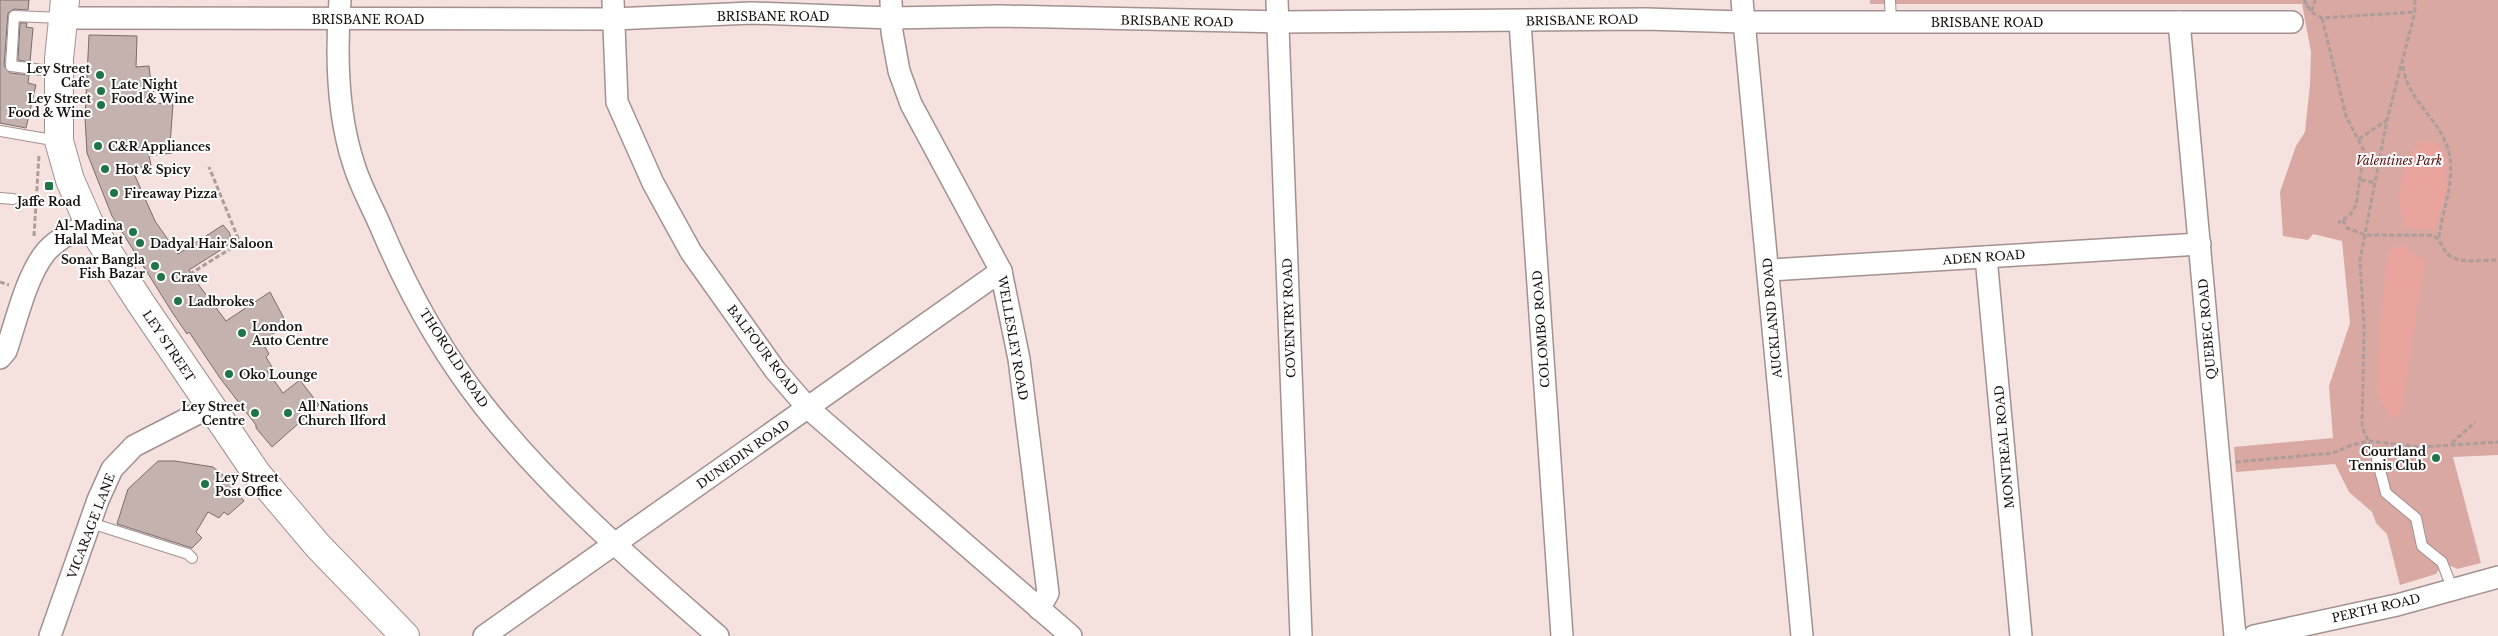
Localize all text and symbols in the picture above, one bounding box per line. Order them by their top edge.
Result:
street label: BRISBANE ROAD [717,9,829,24]
street label: BRISBANE ROAD [312,12,424,27]
street label: BRISBANE ROAD [1526,12,1638,28]
street label: BRISBANE ROAD [1121,13,1233,29]
street label: BRISBANE ROAD [1931,15,2043,30]
place label: Ley Street Cafe [26,61,90,90]
marker: Ley Street Cafe [94,69,106,81]
place label: Late Night Food & Wine [111,77,194,106]
marker: Late Night Food & Wine [95,85,107,97]
place label: Ley Street Food & Wine [8,91,91,120]
marker: Ley Street Food & Wine [95,99,107,111]
place label: C&R Appliances [108,139,211,154]
marker: C&R Appliances [92,140,104,152]
park label: Valentines Park [2356,153,2442,168]
place label: Hot & Spicy [115,162,191,177]
marker: Hot & Spicy [99,163,111,175]
marker: Jaffe Road [43,180,55,192]
place label: Fireaway Pizza [124,186,217,201]
marker: Fireaway Pizza [108,187,120,199]
place label: Jaffe Road [14,194,81,209]
place label: Al-Madina Halal Meat [54,218,123,247]
marker: Al-Madina Halal Meat [127,226,139,238]
place label: Dadyal Hair Saloon [150,236,273,251]
marker: Dadyal Hair Saloon [134,237,146,249]
street label: ADEN ROAD [1941,247,2026,267]
place label: Sonar Bangla Fish Bazar [61,252,145,281]
street label: AUCKLAND ROAD [1759,257,1785,380]
street label: COVENTRY ROAD [1279,258,1299,378]
marker: Sonar Bangla Fish Bazar [149,260,161,272]
place label: Crave [171,270,208,285]
street label: COLOMBO ROAD [1529,270,1553,388]
marker: Crave [155,271,167,283]
street label: WELLESLEY ROAD [994,274,1031,401]
street label: QUEBEC ROAD [2195,278,2219,380]
place label: Ladbrokes [188,294,255,309]
marker: Ladbrokes [172,295,184,307]
street label: BALFOUR ROAD [724,302,802,398]
street label: THOROLD ROAD [416,306,492,410]
street label: LEY STREET [140,307,199,385]
place label: London Auto Centre [251,319,329,348]
marker: London Auto Centre [236,327,248,339]
place label: Oko Lounge [239,367,317,382]
marker: Oko Lounge [223,368,235,380]
street label: MONTREAL ROAD [1991,385,2017,509]
place label: Ley Street Centre [181,399,245,428]
place label: All Nations Church Ilford [297,399,387,428]
marker: Ley Street Centre [249,407,261,419]
marker: All Nations Church Ilford [282,407,294,419]
street label: DUNEDIN ROAD [694,416,792,492]
place label: Courtland Tennis Club [2349,444,2427,473]
marker: Courtland Tennis Club [2430,452,2442,464]
place label: Ley Street Post Office [215,470,282,499]
street label: VICARAGE LANE [64,471,118,582]
marker: Ley Street Post Office [199,478,211,490]
street label: PERTH ROAD [2330,591,2422,625]

